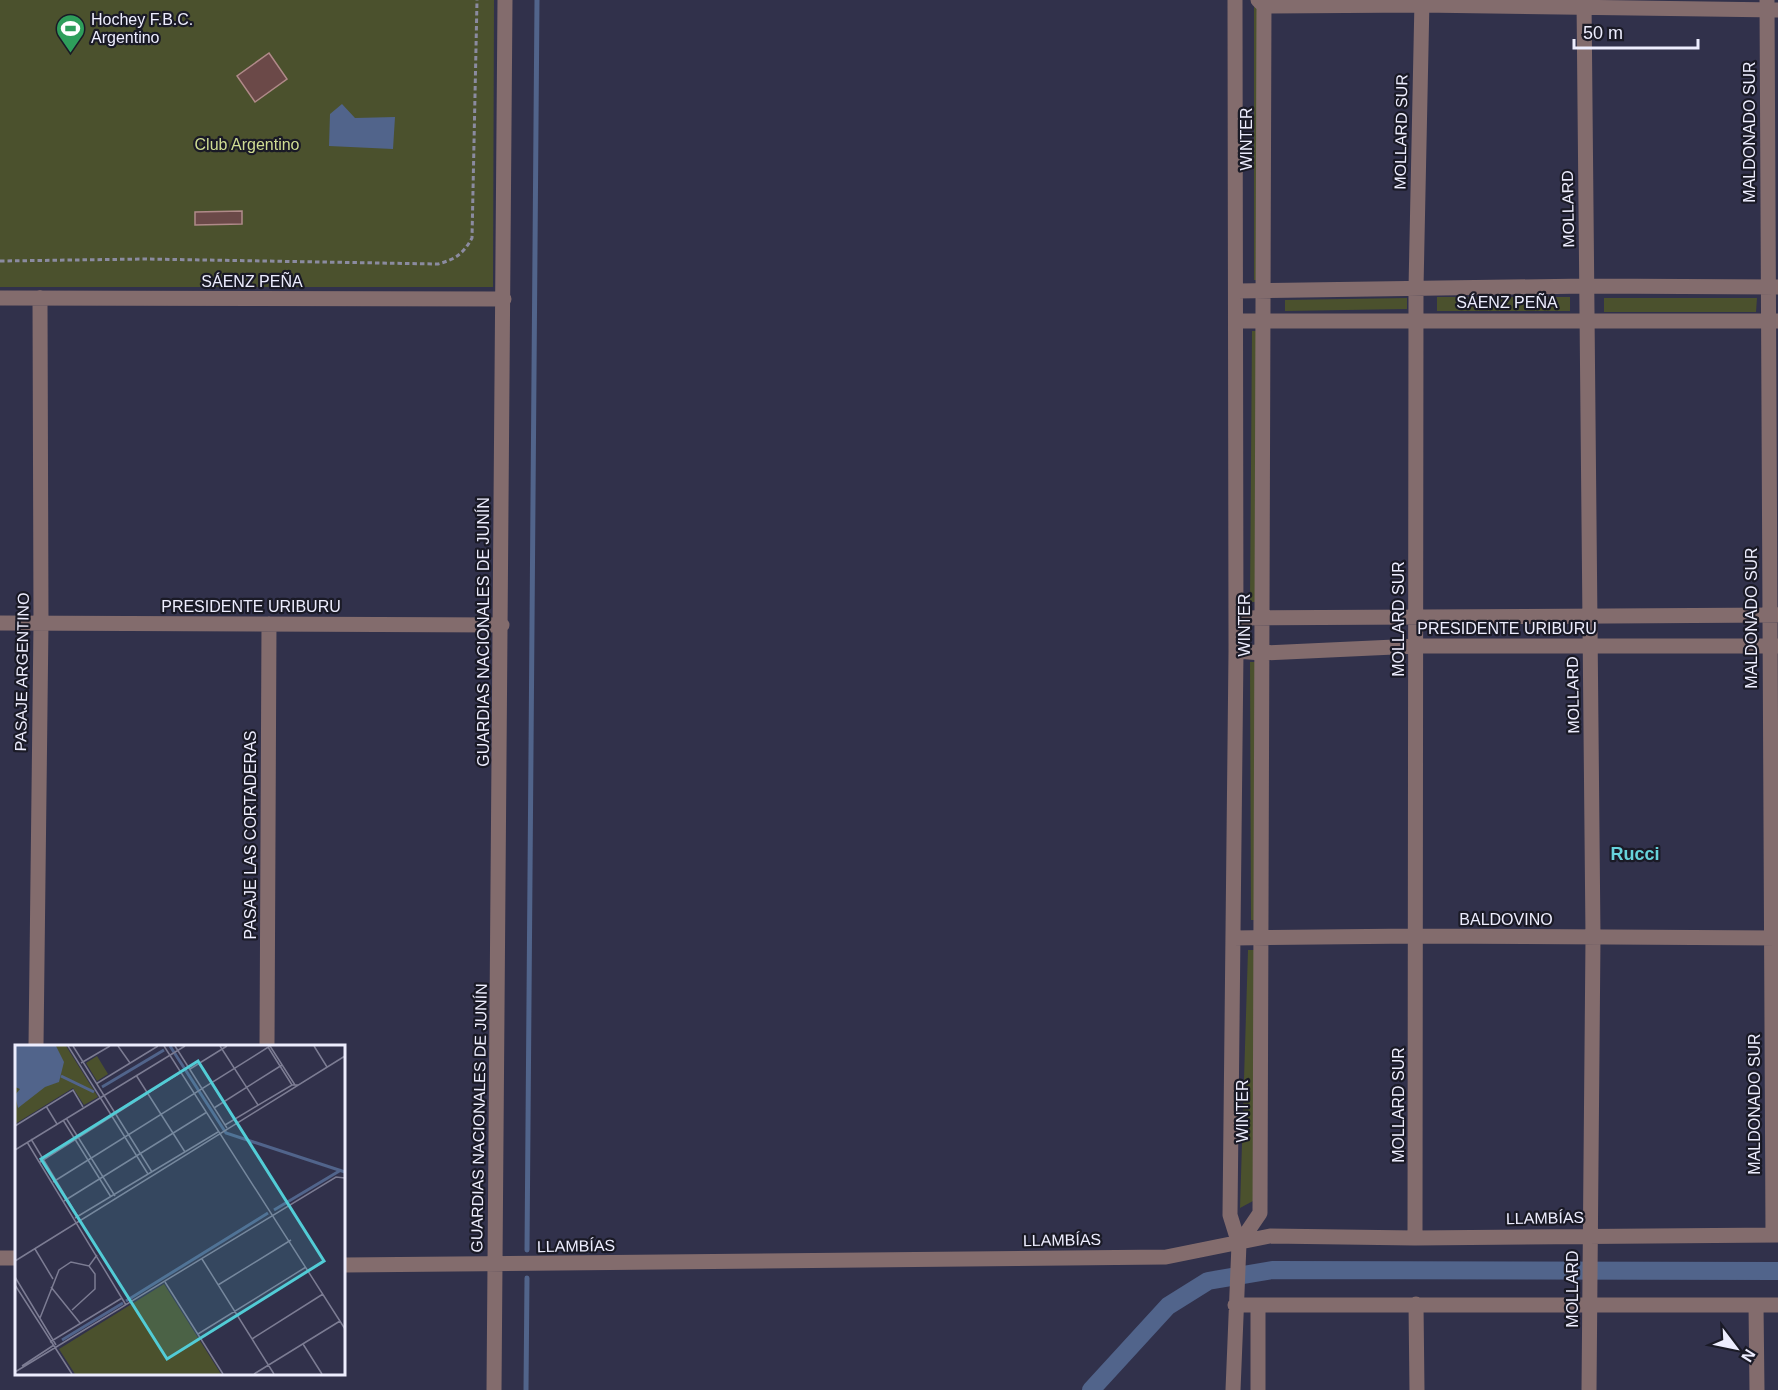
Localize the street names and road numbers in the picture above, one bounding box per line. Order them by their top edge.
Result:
street label: MALDONADO SUR [1741,61,1758,203]
street label: MOLLARD SUR [1391,74,1411,190]
street label: WINTER [1238,107,1255,171]
street label: MOLLARD [1559,170,1577,248]
street label: SÁENZ PEÑA [201,271,303,290]
street label: SÁENZ PEÑA [1456,292,1558,311]
street label: GUARDIAS NACIONALES DE JUNÍN [474,497,492,767]
street label: MALDONADO SUR [1743,547,1760,689]
street label: MOLLARD SUR [1390,561,1407,677]
street label: PASAJE ARGENTINO [12,592,32,752]
street label: WINTER [1236,593,1253,657]
street label: PRESIDENTE URIBURU [161,598,341,615]
street label: PRESIDENTE URIBURU [1417,620,1597,637]
street label: MOLLARD [1564,656,1582,734]
street label: PASAJE LAS CORTADERAS [242,731,259,939]
street label: BALDOVINO [1459,911,1553,928]
street label: GUARDIAS NACIONALES DE JUNÍN [467,983,490,1253]
street label: MALDONADO SUR [1746,1033,1763,1175]
street label: MOLLARD SUR [1390,1047,1407,1163]
street label: WINTER [1234,1079,1251,1143]
street label: LLAMBÍAS [1506,1208,1584,1227]
street label: LLAMBÍAS [1023,1230,1101,1249]
street label: LLAMBÍAS [537,1236,615,1255]
street label: MOLLARD [1564,1250,1581,1328]

